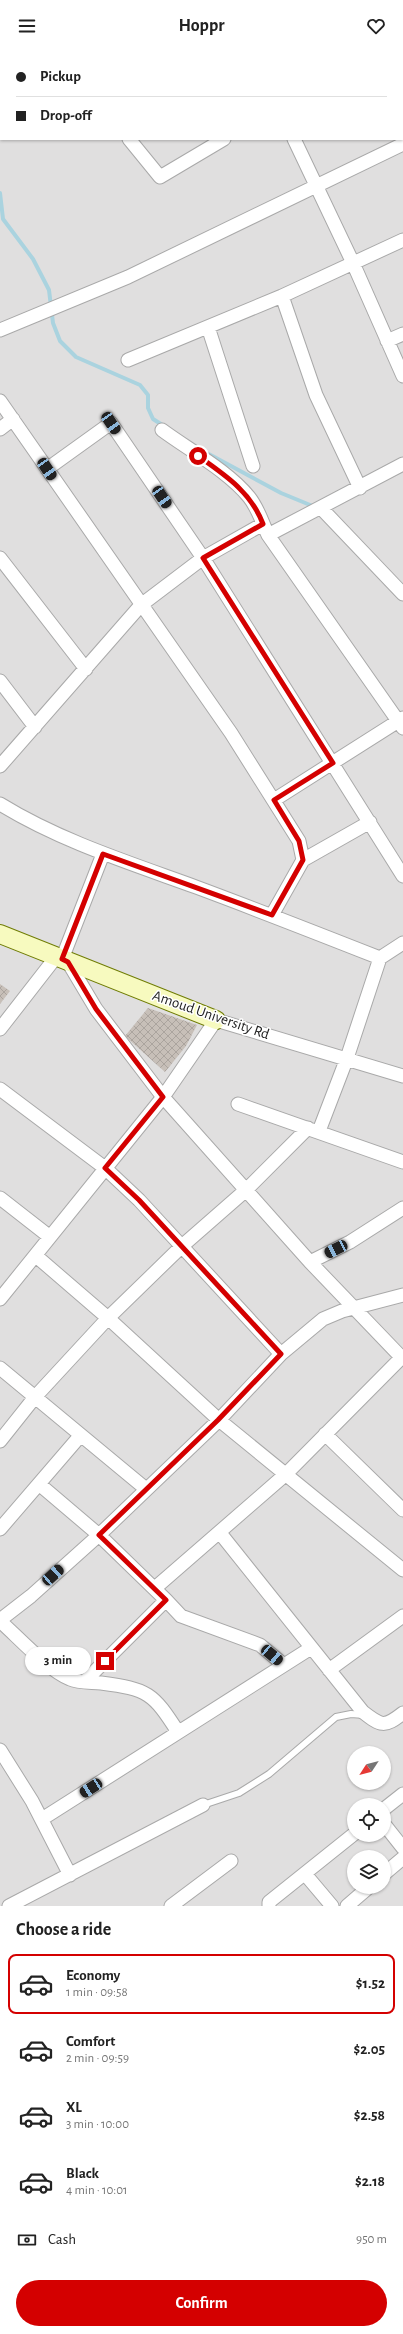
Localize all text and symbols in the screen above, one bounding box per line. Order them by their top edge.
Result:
icon: menu [16,15,38,37]
icon: heart [365,15,387,37]
text: Hoppr [179,17,224,35]
text: Pickup [40,69,81,84]
text: Drop-off [40,108,92,123]
car [99,410,123,436]
route start [189,447,207,465]
car [35,456,59,482]
car [150,484,174,510]
street label: Amoud University Rd [151,988,272,1042]
car [323,1238,349,1260]
car [40,1563,66,1587]
car [259,1643,285,1667]
callout: 3 min [25,1647,91,1675]
route end [96,1652,114,1670]
text: 3 min [44,1654,72,1667]
north arrow [347,1746,391,1790]
map controls [347,1746,391,1894]
car [78,1776,104,1800]
button: locate [347,1798,391,1842]
button: layers [347,1850,391,1894]
text: Choose a ride [16,1921,111,1939]
icon: car [18,1966,54,2002]
text: Economy [66,1968,120,1983]
text: $1.52 [356,1976,385,1991]
text: 1 min · 09:58 [66,1986,128,1999]
icon: car [18,2032,54,2068]
text: Comfort [66,2034,115,2049]
text: $2.05 [353,2042,385,2057]
text: 2 min · 09:59 [66,2052,129,2065]
icon: car [18,2098,54,2134]
text: XL [66,2100,82,2115]
text: $2.58 [354,2108,385,2123]
text: 3 min · 10:00 [66,2118,129,2131]
icon: car [18,2164,54,2200]
text: Black [66,2166,99,2181]
text: $2.18 [355,2174,385,2189]
text: 4 min · 10:01 [66,2184,128,2197]
icon: cash [16,2229,38,2251]
text: Cash [48,2232,76,2247]
text: 950 m [356,2233,387,2246]
button: Confirm [16,2280,387,2326]

